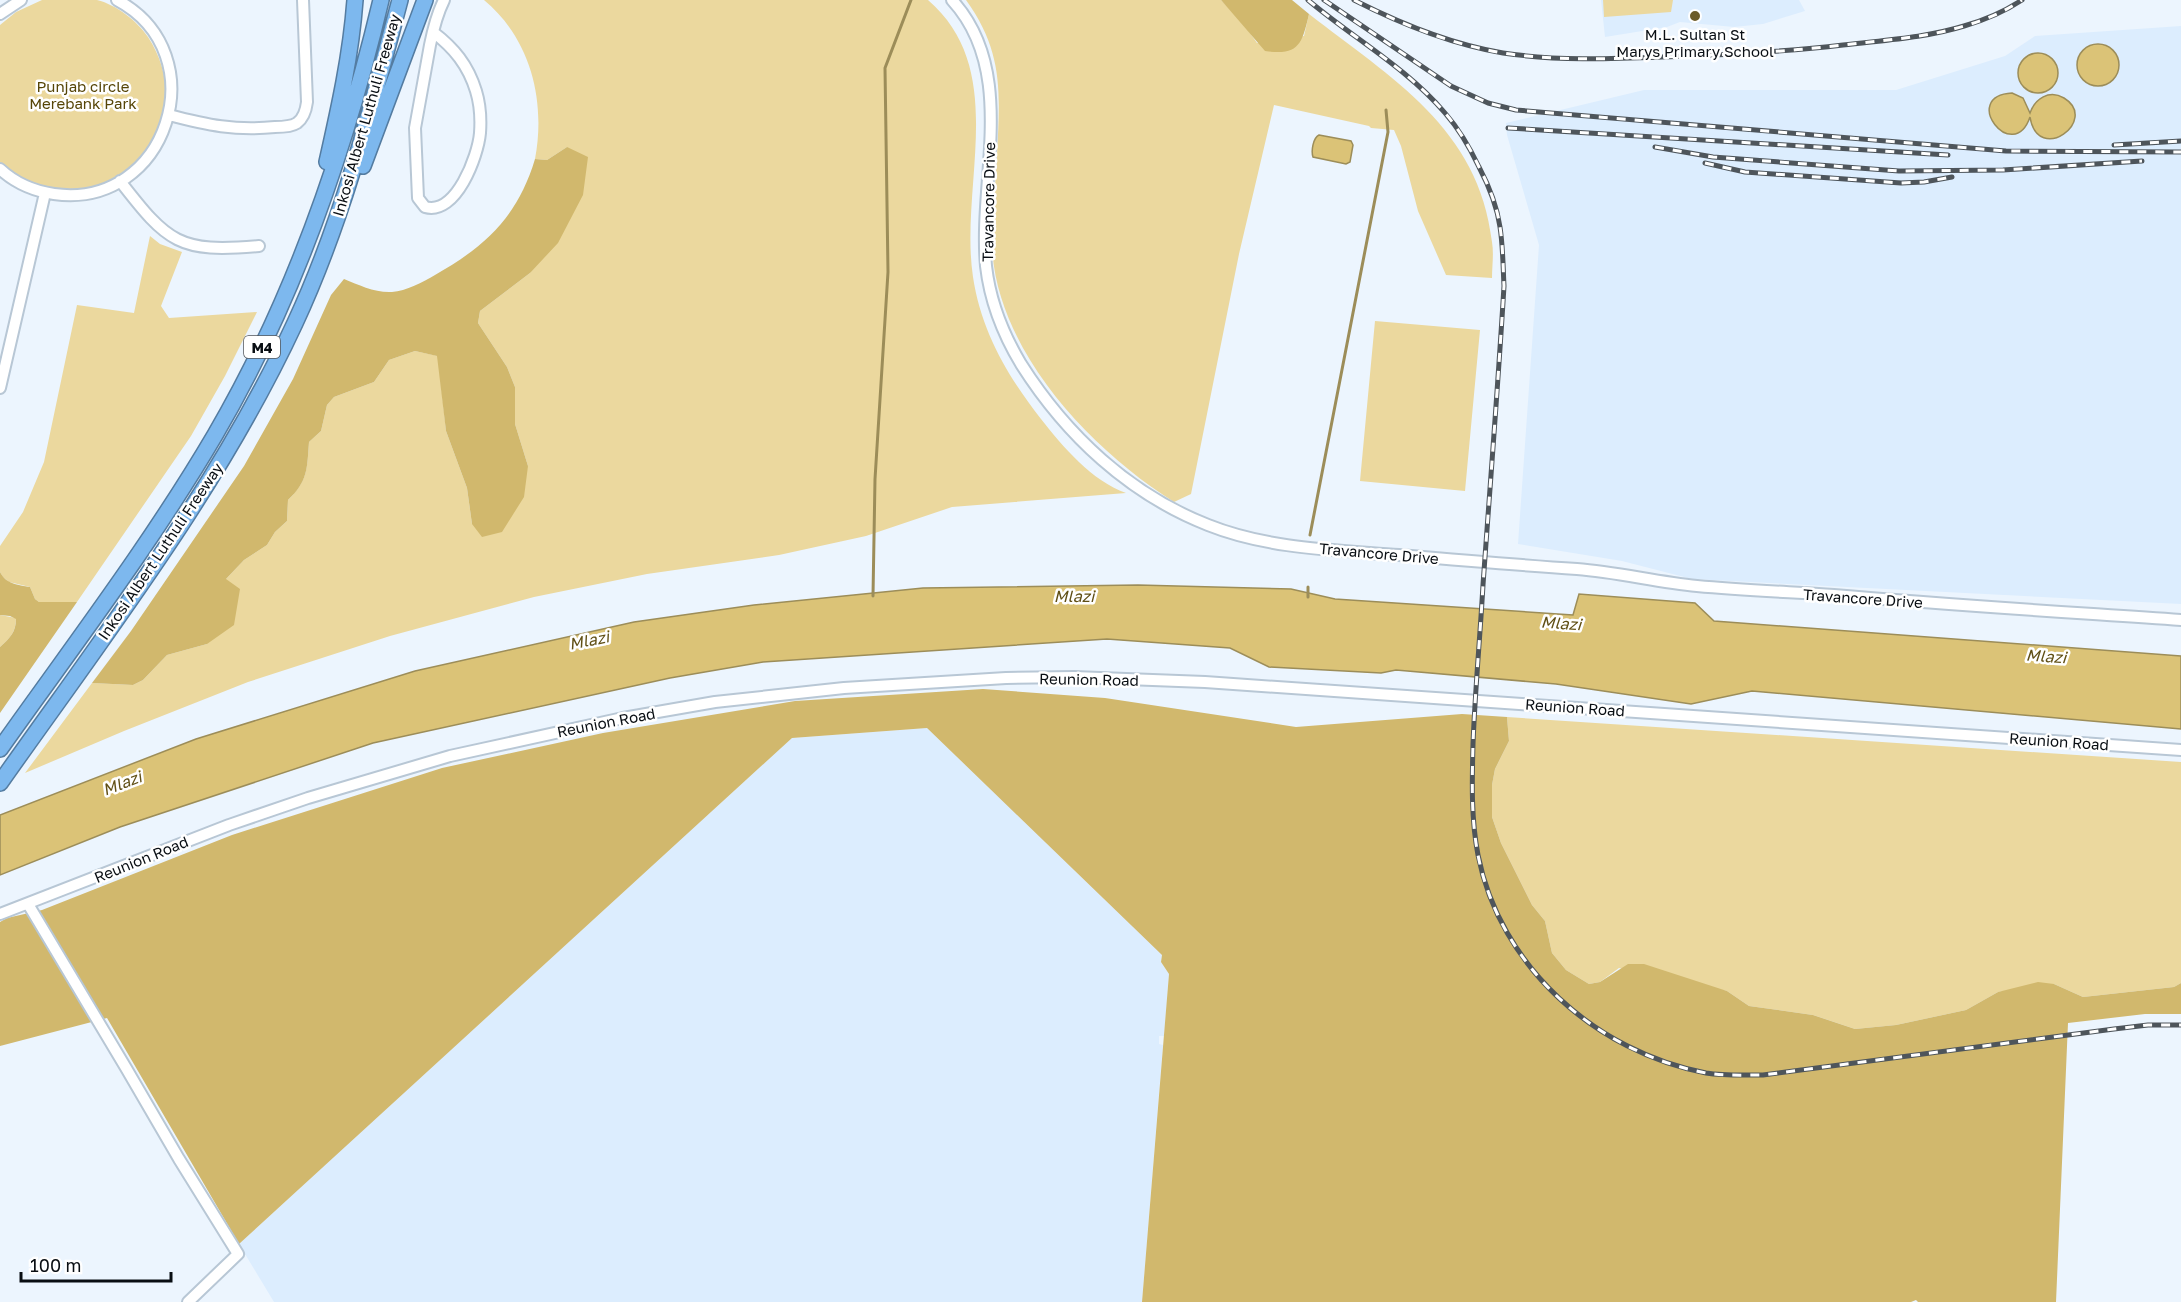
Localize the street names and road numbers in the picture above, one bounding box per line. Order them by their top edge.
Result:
street label: Inkosi Albert Luthuli Freeway [328,11,404,218]
street label: Travancore Drive [978,142,998,262]
road number: M4 [244,336,280,358]
street label: Inkosi Albert Luthuli Freeway [94,459,226,643]
street label: Travancore Drive [1318,539,1440,567]
street label: Travancore Drive [1803,585,1924,611]
street label: Reunion Road [1039,669,1139,689]
street label: Reunion Road [1525,695,1625,719]
street label: Reunion Road [555,704,657,740]
street label: Reunion Road [2009,729,2109,753]
street label: Reunion Road [91,832,191,886]

